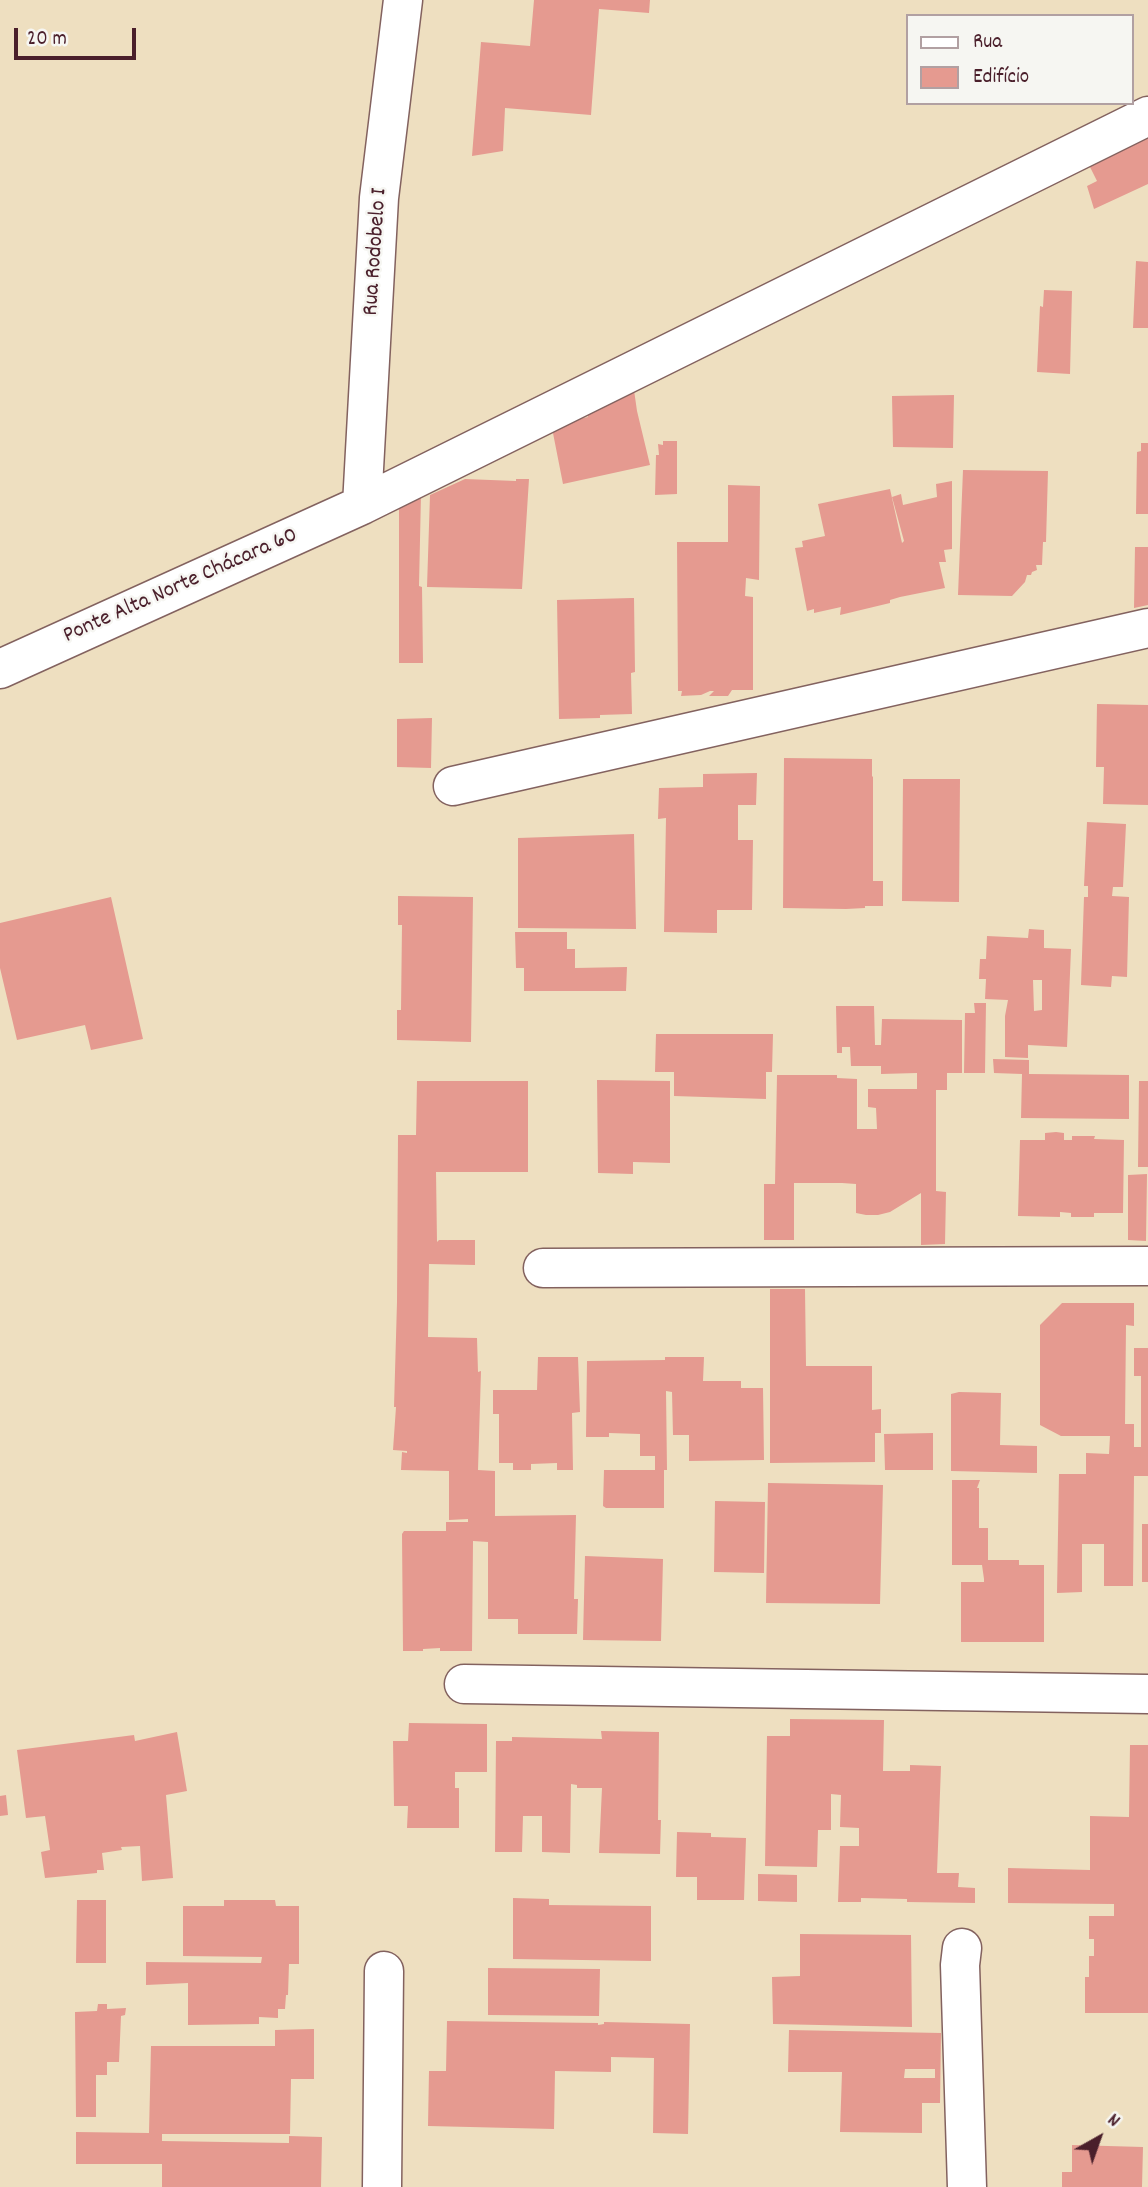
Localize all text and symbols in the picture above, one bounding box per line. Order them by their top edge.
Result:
scale bar [18,14,140,58]
legend [906,14,1134,105]
text: 20 m [27,25,67,55]
text: Rua [973,28,1002,58]
text: Edifício [973,63,1029,93]
street label: Rua Rodobelo I [359,187,395,317]
street label: Ponte Alta Norte Chácara 60 [60,523,302,651]
north arrow [1064,2103,1134,2173]
text: N [1101,2108,1125,2135]

